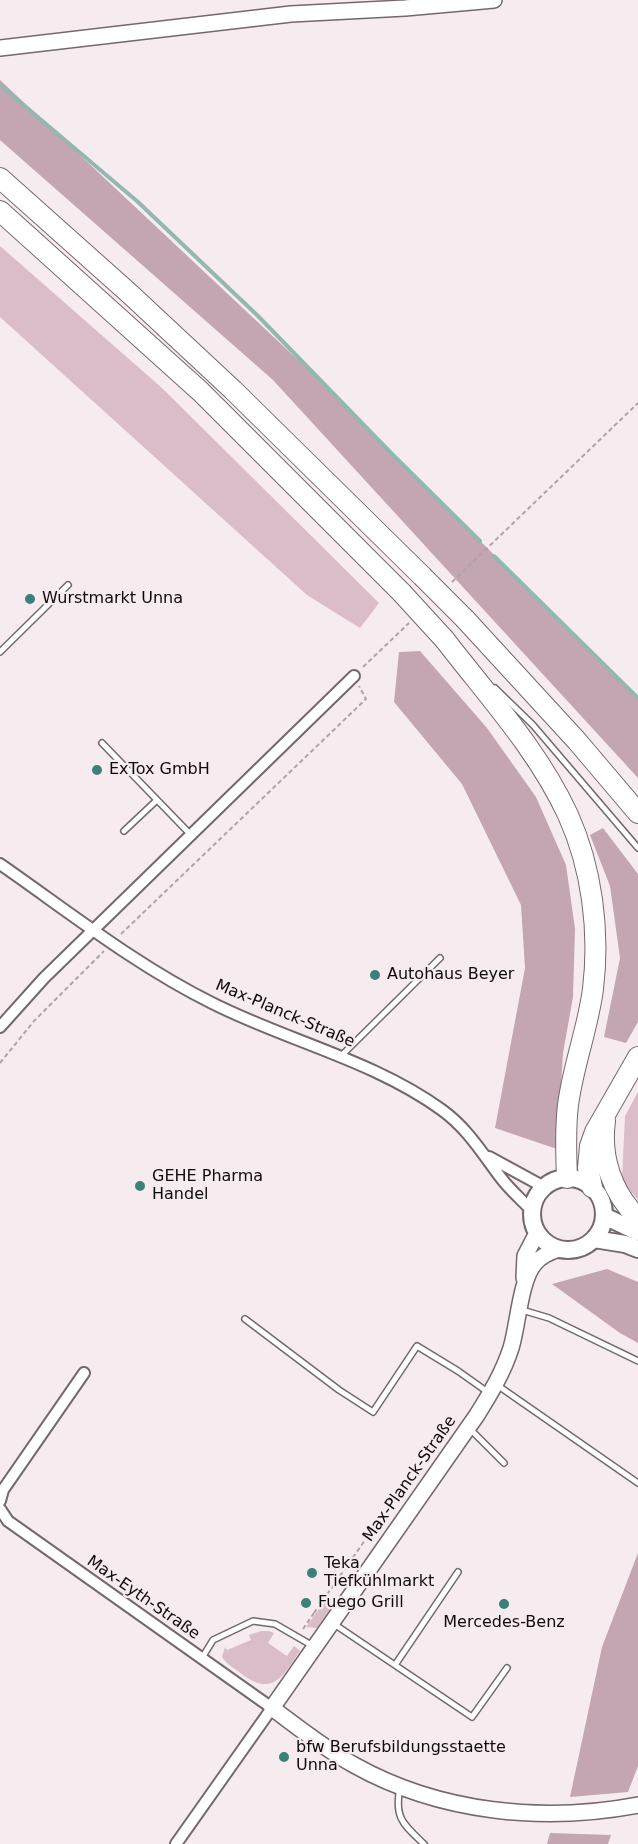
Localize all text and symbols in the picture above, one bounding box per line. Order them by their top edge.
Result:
place label: Wurstmarkt Unna [42,589,183,609]
marker: Wurstmarkt Unna [23,592,37,606]
place label: ExTox GmbH [109,760,210,780]
marker: ExTox GmbH [90,763,104,777]
place label: Autohaus Beyer [387,965,514,985]
marker: Autohaus Beyer [368,968,382,982]
street label: Max-Planck-Straße [212,976,358,1052]
place label: GEHE Pharma Handel [152,1167,263,1205]
marker: GEHE Pharma Handel [133,1179,147,1193]
street label: Max-Planck-Straße [359,1412,461,1546]
street label: Max-Eyth-Straße [83,1552,203,1644]
place label: Teka Tiefkühlmarkt [324,1554,434,1592]
marker: Teka Tiefkühlmarkt [305,1566,319,1580]
place label: Fuego Grill [318,1593,404,1613]
marker: Fuego Grill [299,1596,313,1610]
marker: Mercedes-Benz [497,1597,511,1611]
place label: Mercedes-Benz [443,1613,565,1633]
place label: bfw Berufsbildungsstaette Unna [296,1738,506,1776]
marker: bfw Berufsbildungsstaette Unna [277,1750,291,1764]

